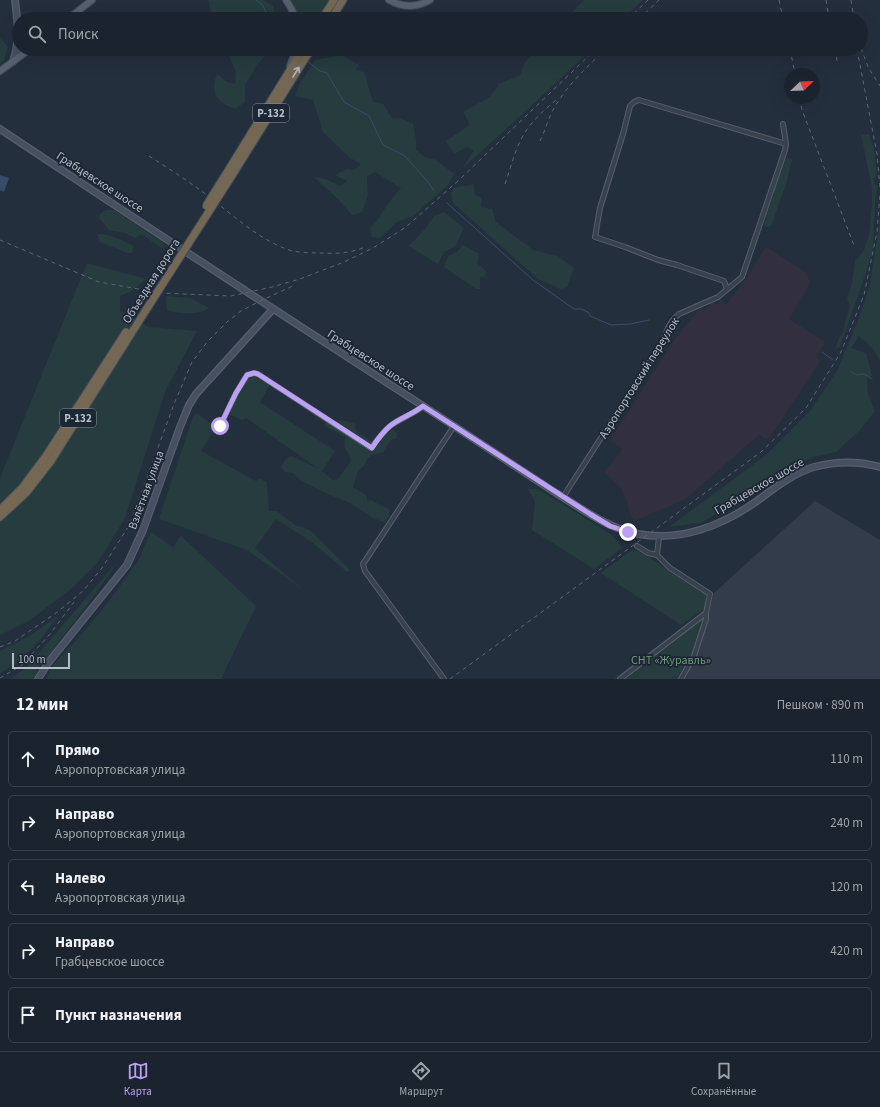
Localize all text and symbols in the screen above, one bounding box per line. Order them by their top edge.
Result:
search box [12,12,868,56]
icon: search [26,23,48,45]
text: Поиск [58,24,99,45]
one-way arrow [292,67,301,78]
north arrow [784,68,820,104]
road number: Р-132 [253,104,289,122]
street label: Грабцевское шоссе [53,148,147,217]
street label: Объездная дорога [119,236,184,327]
street label: Аэропортовский переулок [595,314,684,442]
street label: Грабцевское шоссе [324,326,418,395]
road number: Р-132 [60,409,96,427]
route start [211,417,229,435]
street label: Взлётная улица [124,448,169,532]
street label: Грабцевское шоссе [711,454,807,519]
route end [619,523,637,541]
scale bar [12,651,70,670]
text: 100 m [18,652,46,667]
park label: СНТ «Журавль» [631,652,711,669]
text: 12 мин [16,693,68,717]
text: Пешком · 890 m [777,696,864,714]
text: Прямо [55,740,100,761]
icon: ahead [17,748,39,770]
text: 110 m [830,750,863,768]
text: Аэропортовская улица [55,761,185,779]
text: Направо [55,804,114,825]
icon: right [17,812,39,834]
text: 240 m [830,814,863,832]
text: Аэропортовская улица [55,825,185,843]
text: Налево [55,868,106,889]
icon: left [17,876,39,898]
text: 120 m [830,878,863,896]
text: Аэропортовская улица [55,889,185,907]
text: Направо [55,932,114,953]
icon: right [17,940,39,962]
text: 420 m [830,942,863,960]
text: Грабцевское шоссе [55,953,164,971]
icon: arrive [17,1004,39,1026]
text: Пункт назначения [55,1005,182,1026]
tab: Карта [124,1060,152,1099]
tab: Маршрут [399,1060,444,1099]
tab: Сохранённые [691,1060,756,1099]

